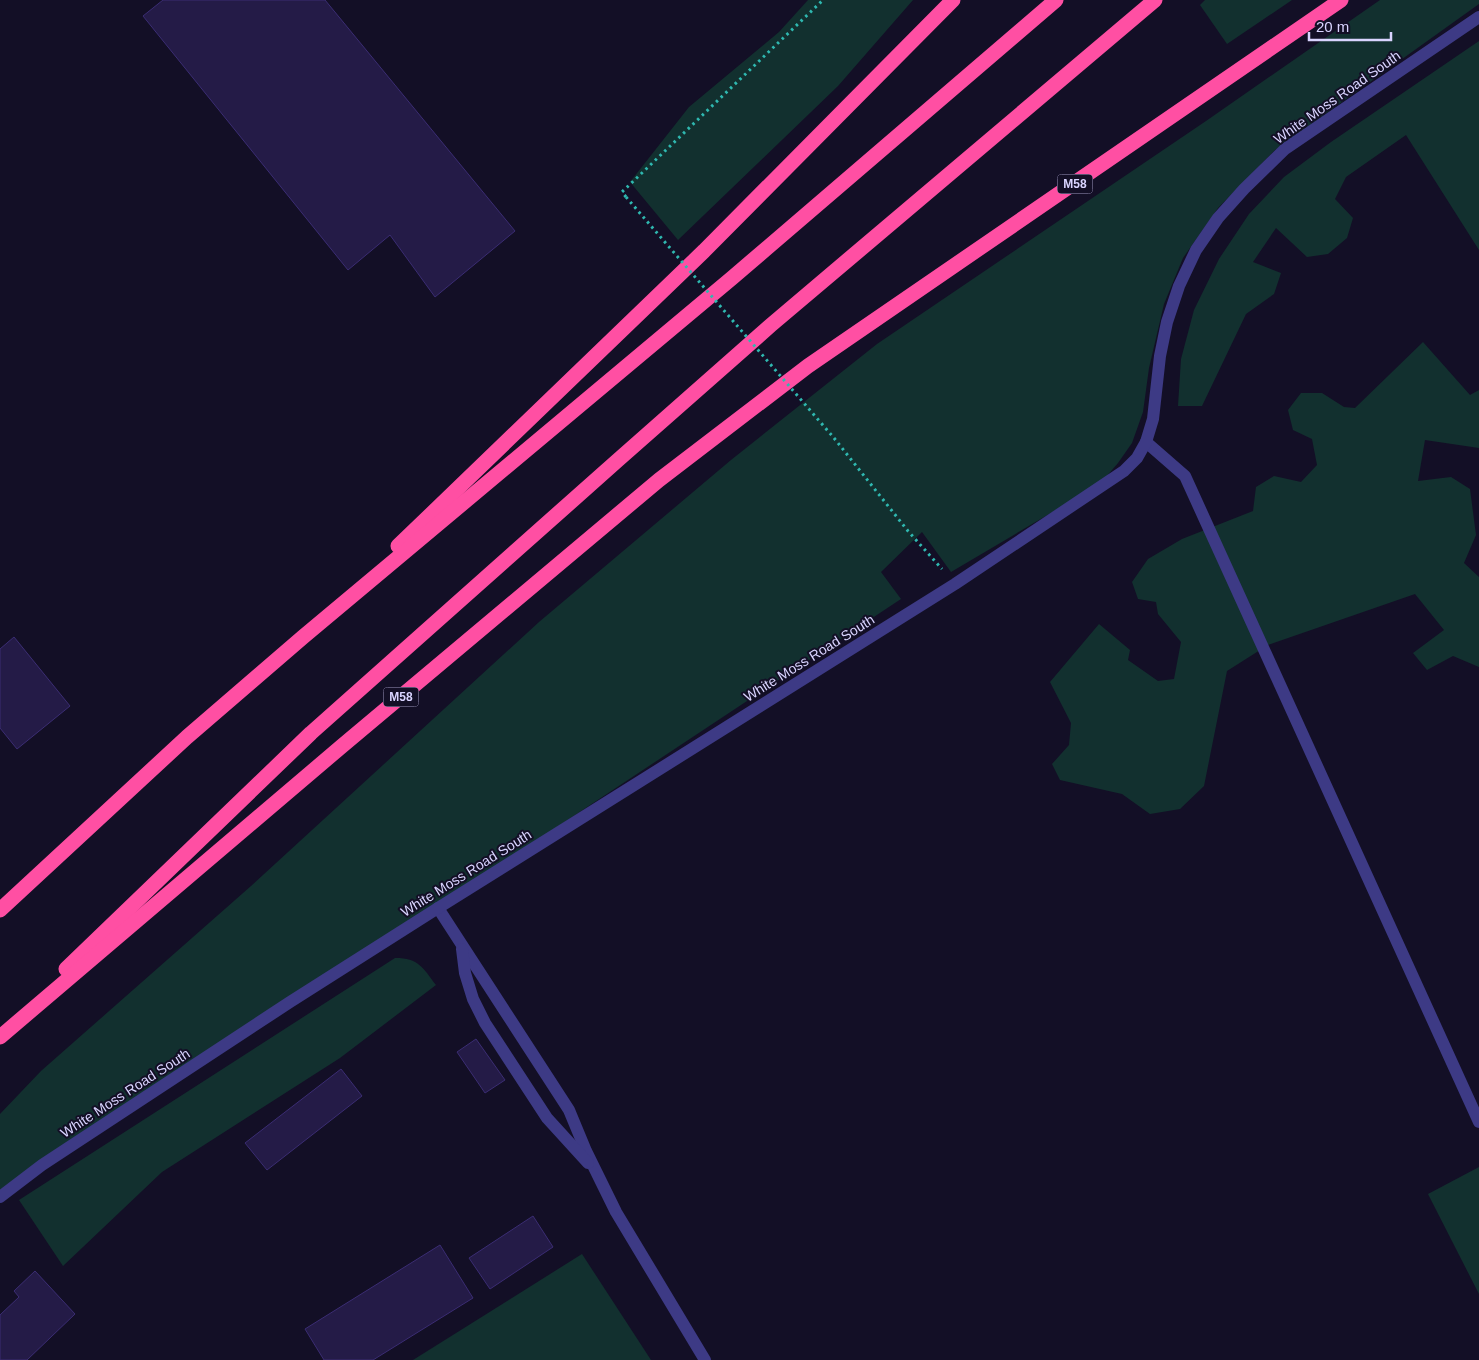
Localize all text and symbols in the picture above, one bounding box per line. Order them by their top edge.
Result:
scale bar [1309,10,1392,42]
text: 20 m [1316,18,1349,35]
street label: White Moss Road South [1271,47,1403,147]
road number: M58 [1058,174,1092,193]
street label: White Moss Road South [741,611,877,705]
road number: M58 [384,688,418,706]
street label: White Moss Road South [398,826,534,920]
street label: White Moss Road South [57,1045,193,1141]

